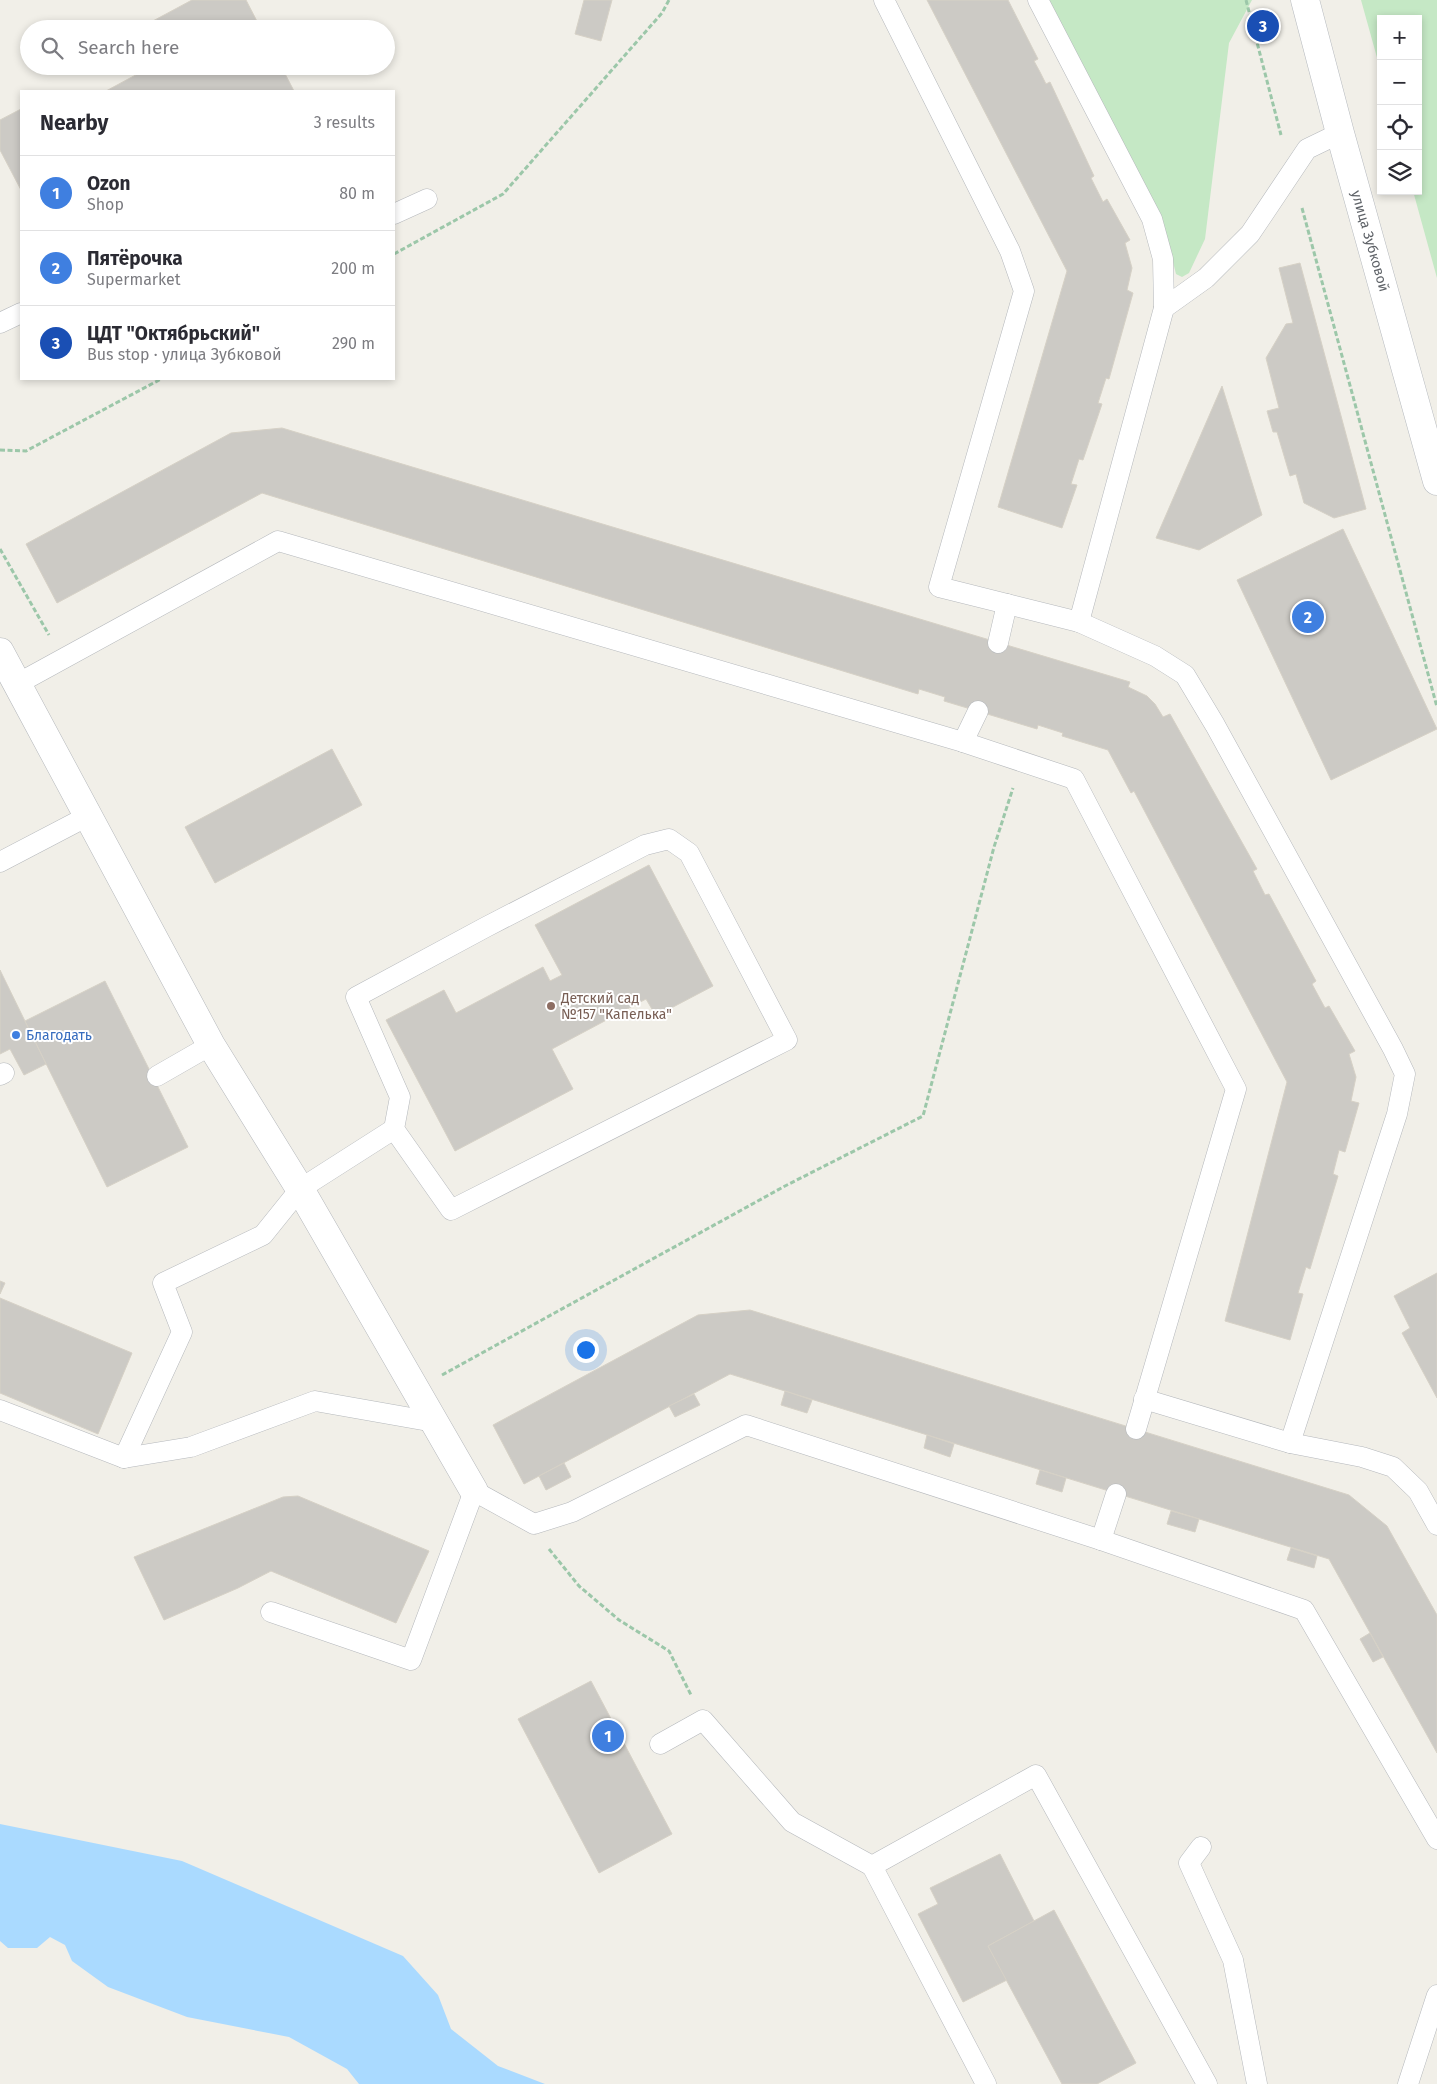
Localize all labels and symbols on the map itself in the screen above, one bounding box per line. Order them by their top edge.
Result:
pin: 3 [1247,7,1279,45]
street label: улица Зубковой [1347,188,1393,294]
pin: 2 [1292,598,1324,636]
place label: Детский сад №157 "Капелька" [560,990,672,1023]
marker: Детский сад №157 "Капелька" [545,1000,557,1012]
place label: Благодать [26,1027,92,1044]
marker: Благодать [10,1029,22,1041]
your location [573,1337,599,1363]
pin: 1 [592,1717,624,1755]

